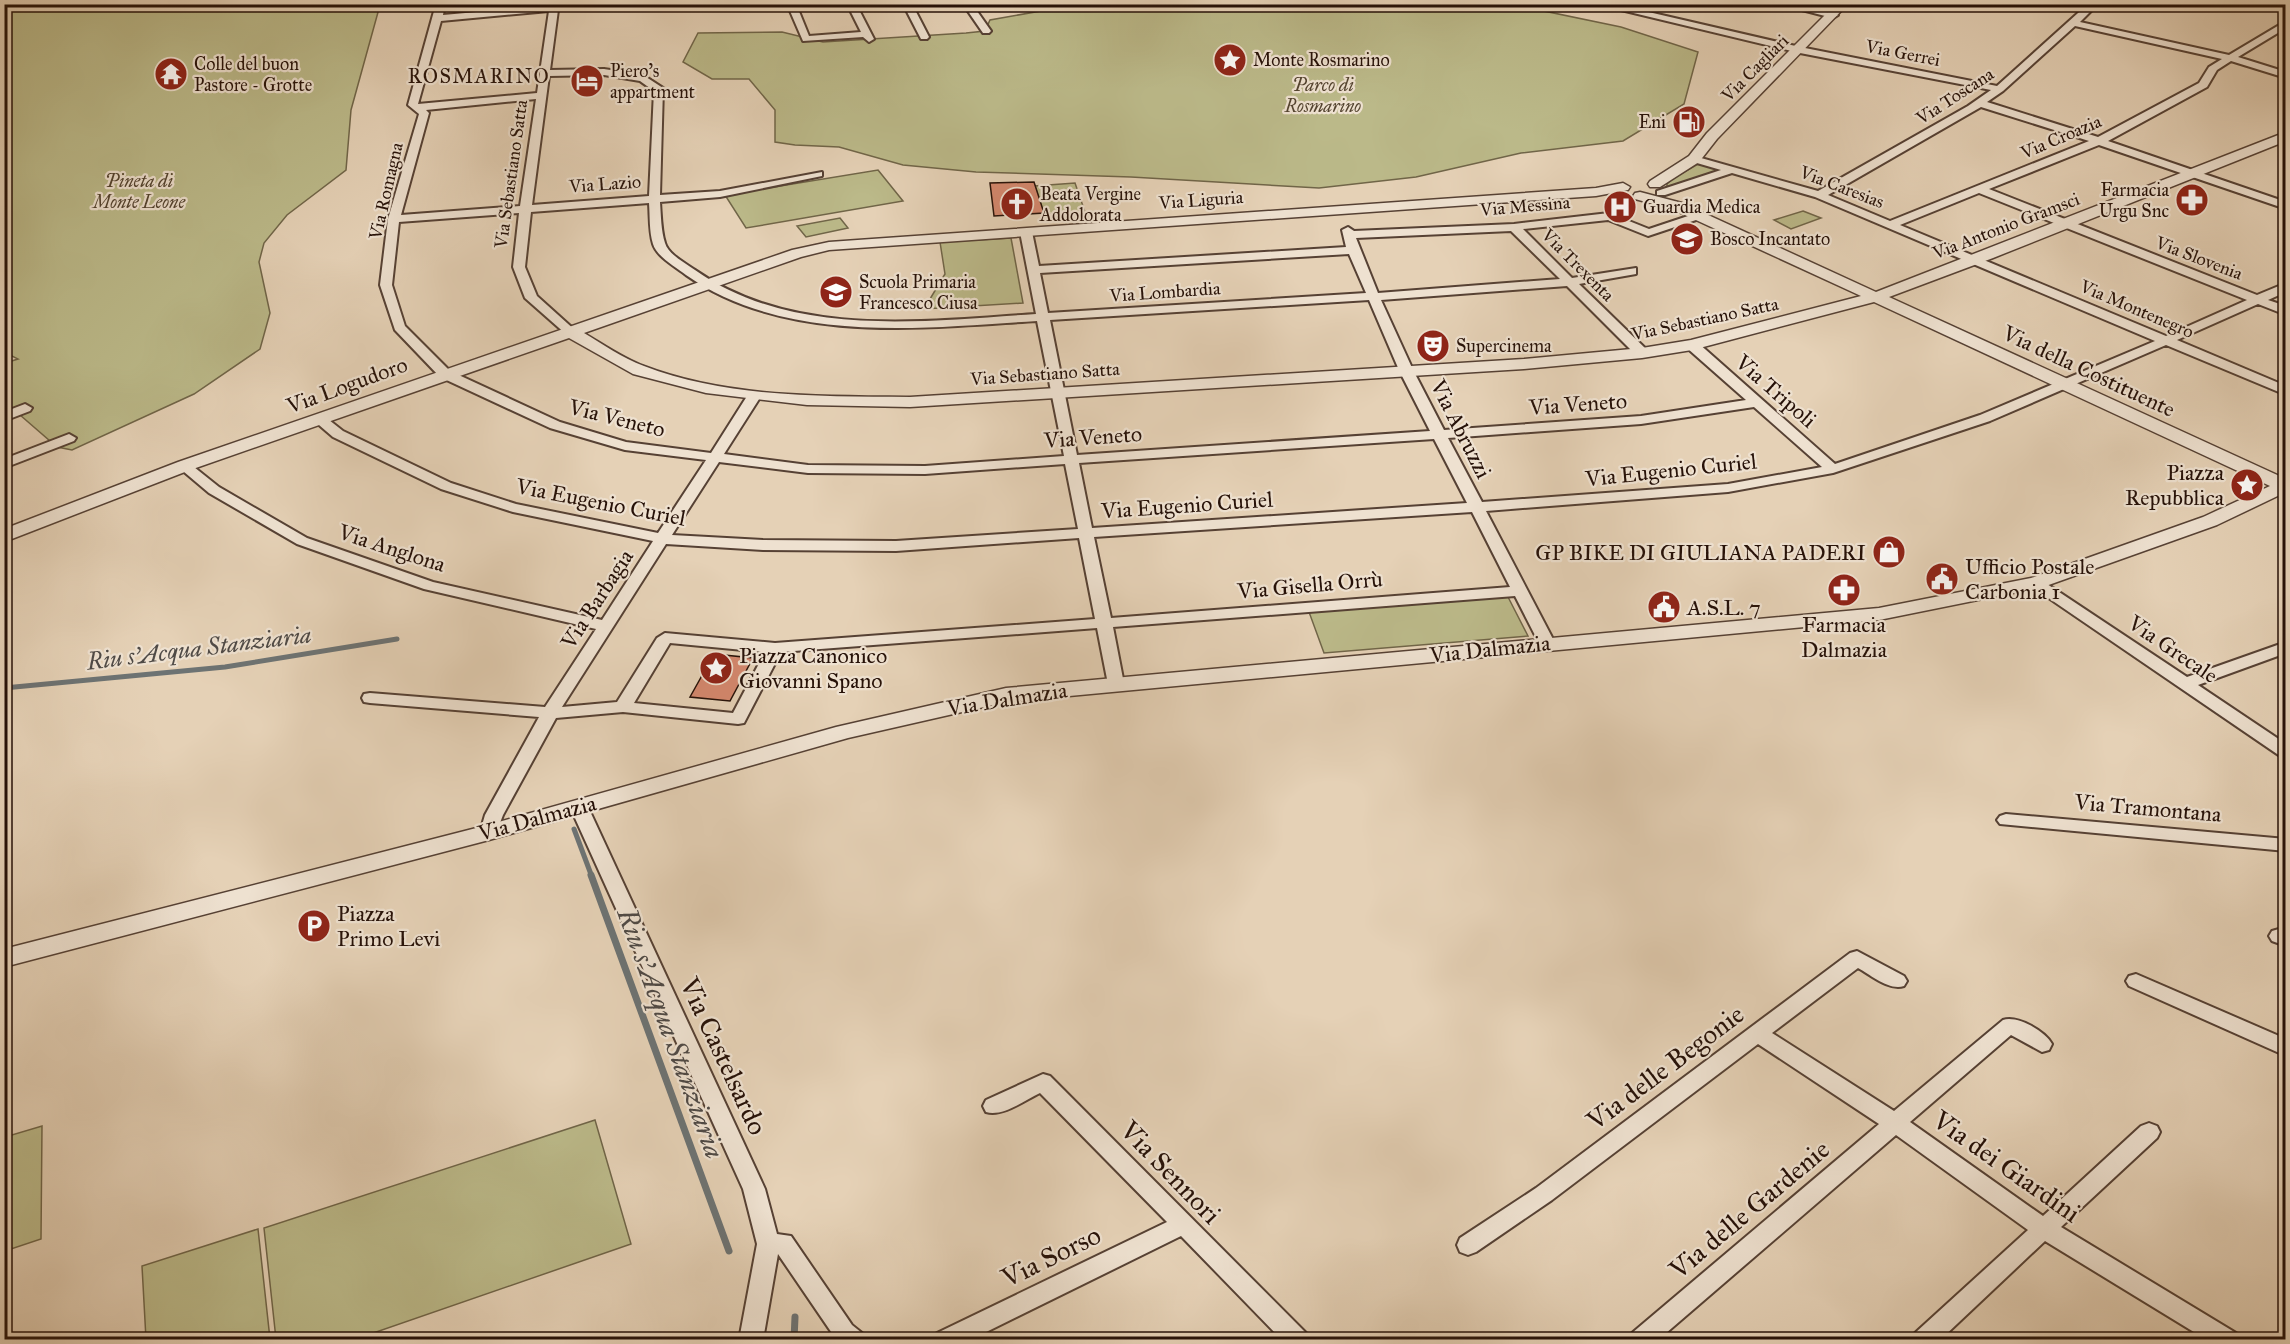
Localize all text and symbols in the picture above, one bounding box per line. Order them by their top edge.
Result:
street label: Via Cagliari [1716,30,1794,108]
street label: Via Gerrei [1863,35,1942,71]
place icon: Monte Rosmarino [1212,42,1248,78]
place label: Monte Rosmarino [1253,49,1390,71]
place label: Colle del buon Pastore - Grotte [194,53,312,96]
temple icon: Colle del buon Pastore - Grotte [153,56,189,92]
place label: Piero's appartment [610,60,696,103]
hotel icon: Piero's appartment [569,63,605,99]
street label: Via Toscana [1911,63,1998,130]
district label: ROSMARINO [408,64,550,88]
park label: Parco di Rosmarino [1284,74,1361,117]
street label: Via Sebastiano Satta [490,98,532,251]
fuel station icon: Eni [1671,104,1707,140]
street label: Via Croazia [2016,110,2105,164]
place label: Eni [1638,111,1666,133]
street label: Via Romagna [364,140,409,243]
street label: Via Caresias [1796,160,1887,213]
park label: Pineta di Monte Leone [91,170,186,213]
street label: Via Lazio [567,171,642,198]
place label: Farmacia Urgu Snc [2099,179,2169,223]
pharmacy icon: Farmacia Urgu Snc [2174,182,2210,218]
place label: Beata Vergine Addolorata [1039,183,1141,226]
church icon: Beata Vergine Addolorata [999,186,1035,222]
street label: Via Liguria [1157,186,1244,215]
street label: Via Antonio Gramsci [1928,188,2083,265]
hospital icon: Guardia Medica [1602,189,1638,225]
street label: Via Messina [1478,191,1571,221]
place label: Guardia Medica [1643,196,1761,218]
school or university icon: Bosco Incantato [1669,221,1705,257]
street label: Via Trexenta [1536,223,1619,306]
place label: Bosco Incantato [1710,228,1830,250]
street label: Via Slovenia [2151,231,2246,285]
place label: Scuola Primaria Francesco Ciusa [859,271,978,314]
school or university icon: Scuola Primaria Francesco Ciusa [818,274,854,310]
street label: Via Montenegro [2075,275,2197,344]
street label: Via Lombardia [1108,277,1222,307]
street label: Via Sebastiano Satta [1628,293,1781,346]
street label: Via della Costituente [1998,319,2179,423]
theatre icon: Supercinema [1415,328,1451,364]
place label: Supercinema [1456,335,1552,357]
street label: Via Tripoli [1729,348,1822,433]
street label: Via Logudoro [282,351,411,420]
street label: Via Sebastiano Satta [969,358,1121,390]
street label: Via Abruzzi [1424,374,1497,483]
street label: Via Veneto [1527,387,1628,421]
street label: Via Veneto [565,393,668,443]
street label: Via Veneto [1042,420,1143,454]
street label: Via Eugenio Curiel [1583,448,1758,493]
place label: Piazza Repubblica [2125,459,2225,511]
place icon: Piazza Repubblica [2229,467,2265,503]
street label: Via Eugenio Curiel [513,472,688,532]
street label: Via Eugenio Curiel [1099,486,1274,525]
street label: Via Anglona [334,518,449,578]
shop icon: GP BIKE DI GIULIANA PADERI [1871,534,1907,570]
place label: GP BIKE DI GIULIANA PADERI [1535,539,1866,566]
street label: Via Barbagia [554,544,639,655]
place label: Ufficio Postale Carbonia 1 [1965,553,2094,605]
public building icon: Ufficio Postale Carbonia 1 [1924,561,1960,597]
street label: Via Gisella Orrù [1235,565,1384,605]
pharmacy icon: Farmacia Dalmazia [1826,572,1862,608]
public building icon: A.S.L. 7 [1646,589,1682,625]
place label: A.S.L. 7 [1686,594,1761,621]
street label: Via Grecale [2122,609,2223,689]
place label: Farmacia Dalmazia [1801,611,1888,663]
water label: Riu s'Acqua Stanziaria [84,619,313,677]
street label: Via Dalmazia [1427,629,1552,669]
place label: Piazza Canonico Giovanni Spano [739,642,887,694]
place icon: Piazza Canonico Giovanni Spano [698,650,734,686]
street label: Via Dalmazia [944,676,1070,722]
street label: Via Tramontana [2073,788,2223,828]
street label: Via Dalmazia [474,789,600,847]
place label: Piazza Primo Levi [337,900,440,952]
water label: Riu s'Acqua Stanziaria [609,902,733,1163]
parking icon: Piazza Primo Levi [296,908,332,944]
street label: Via Castelsardo [673,971,775,1140]
street label: Via delle Begonie [1579,997,1751,1138]
street label: Via dei Giardini [1926,1102,2088,1229]
street label: Via Sennori [1113,1113,1229,1231]
street label: Via delle Gardenie [1661,1132,1836,1286]
street label: Via Sorso [995,1218,1106,1295]

